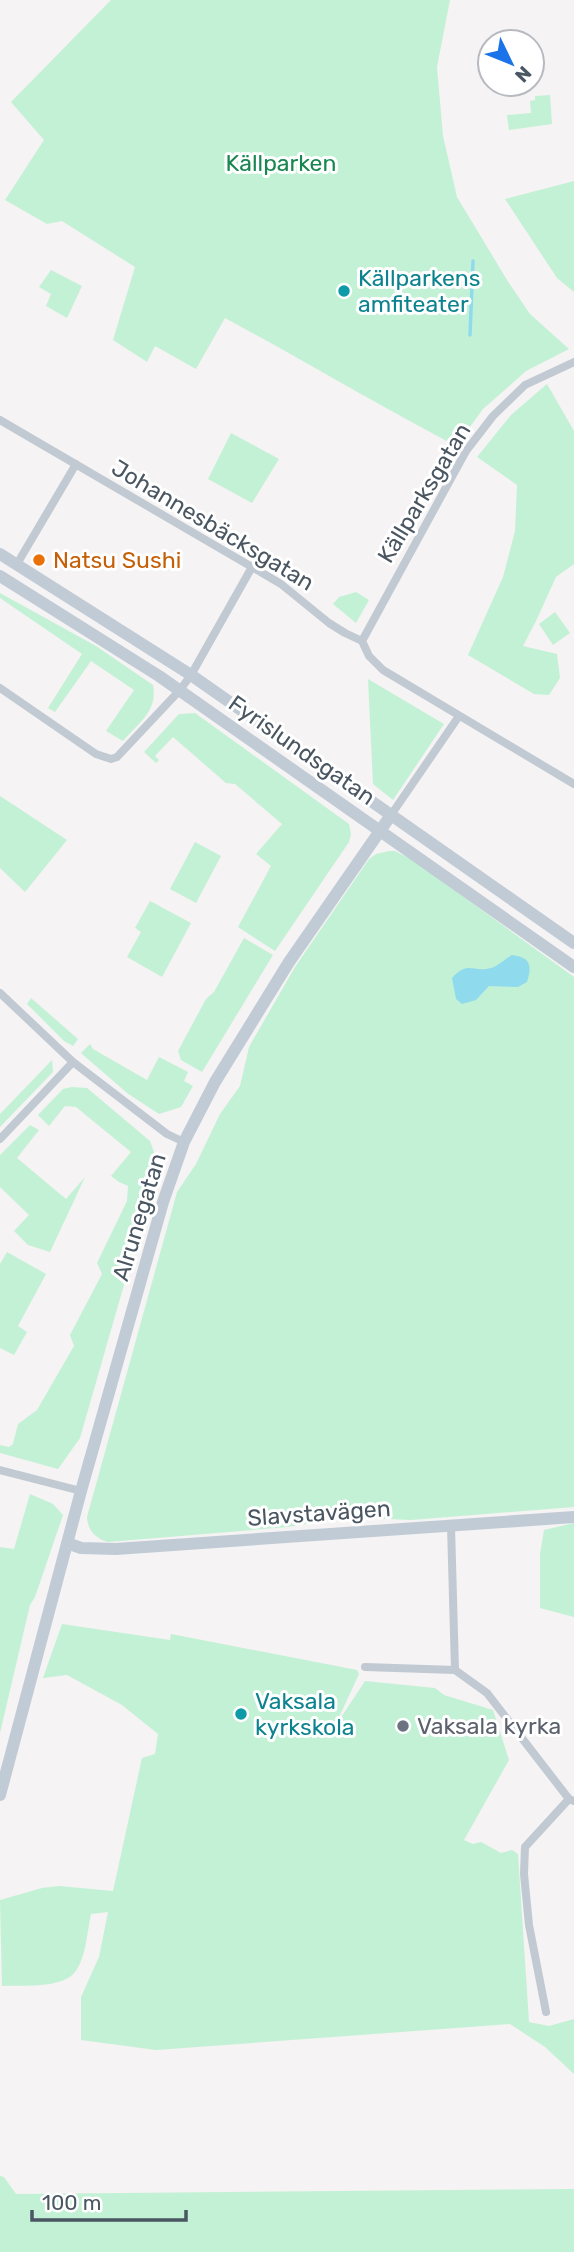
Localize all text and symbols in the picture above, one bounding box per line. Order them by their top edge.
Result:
north arrow [476,28,546,98]
text: N [510,61,536,87]
park label: Källparken [226,149,336,177]
place label: Källparkens amfiteater [358,264,481,318]
marker: Källparkens amfiteater [336,283,352,299]
street label: Källparksgatan [371,418,477,568]
street label: Johannesbäcksgatan [107,453,319,597]
place label: Natsu Sushi [53,546,181,574]
marker: Natsu Sushi [31,552,47,568]
street label: Fyrislundsgatan [223,689,381,811]
street label: Alrunegatan [106,1150,172,1284]
street label: Slavstavägen [246,1494,392,1532]
place label: Vaksala kyrkskola [255,1687,354,1741]
marker: Vaksala kyrkskola [233,1706,249,1722]
place label: Vaksala kyrka [417,1712,561,1740]
marker: Vaksala kyrka [395,1718,411,1734]
scale bar [32,2178,186,2222]
text: 100 m [42,2190,101,2215]

